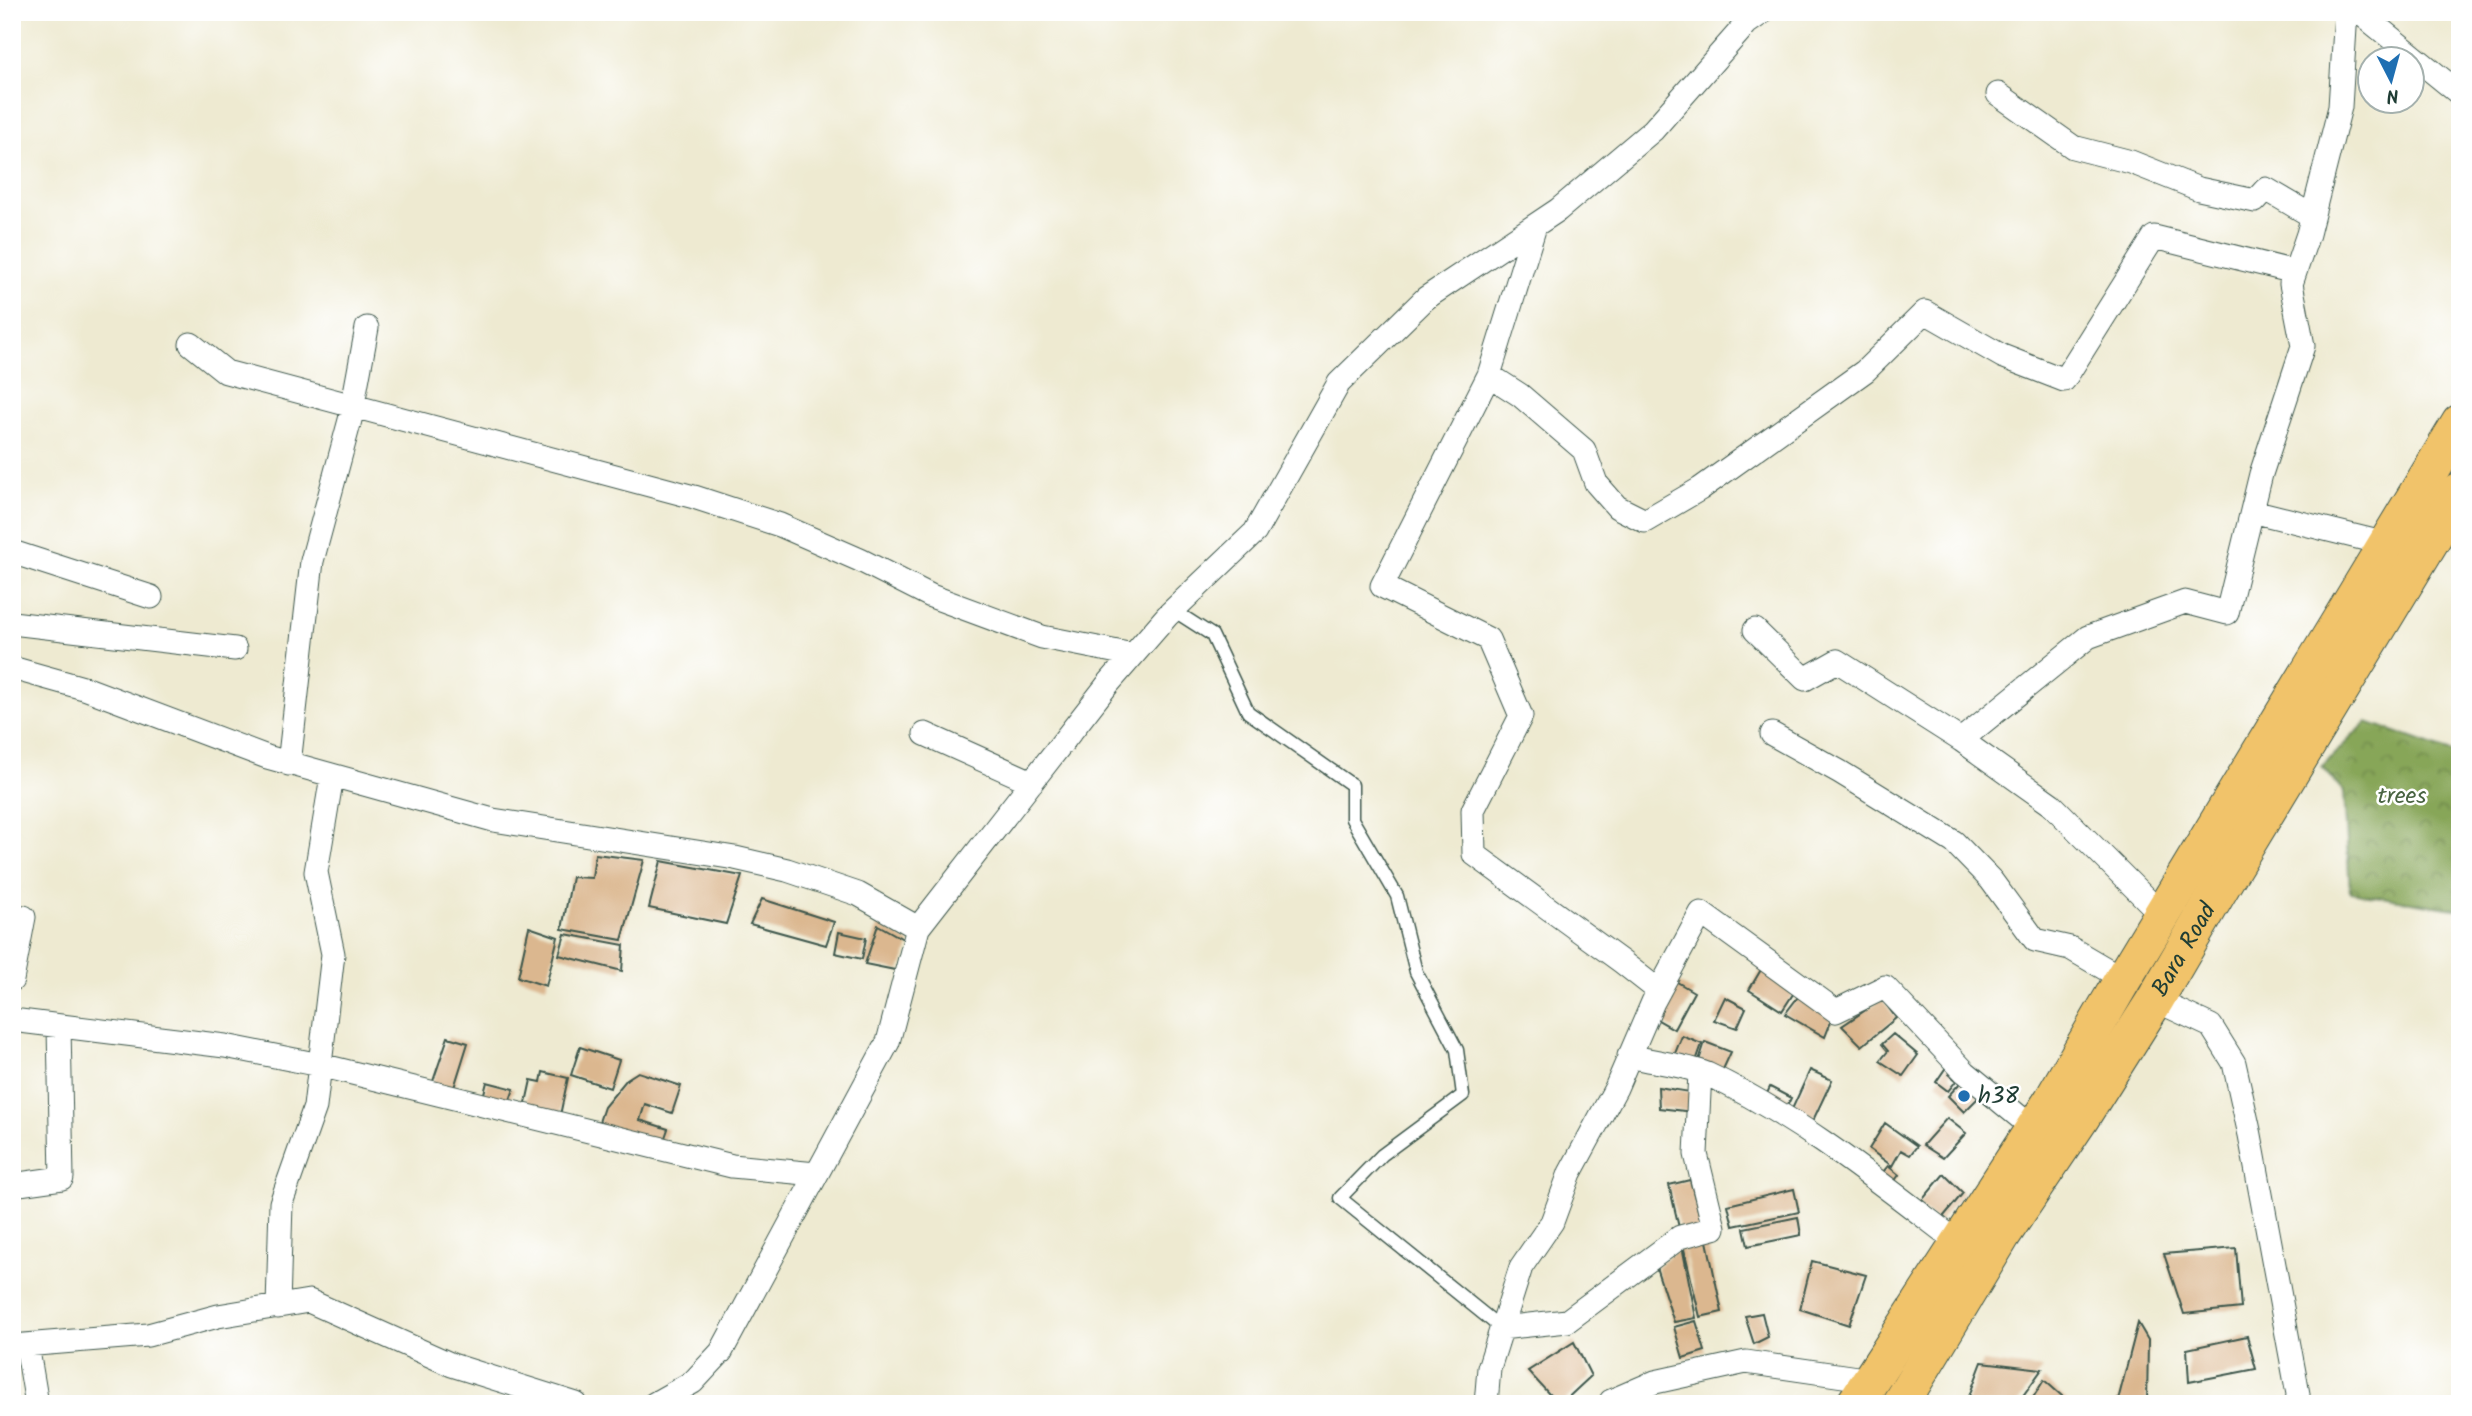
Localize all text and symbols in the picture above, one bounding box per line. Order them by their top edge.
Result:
north arrow [2356,46,2426,116]
text: N [2385,79,2400,110]
park label: trees [2377,777,2427,816]
street label: Bara Road [2141,894,2228,1004]
place label: h38 [1978,1077,2020,1116]
marker: h38 [1956,1088,1972,1104]

